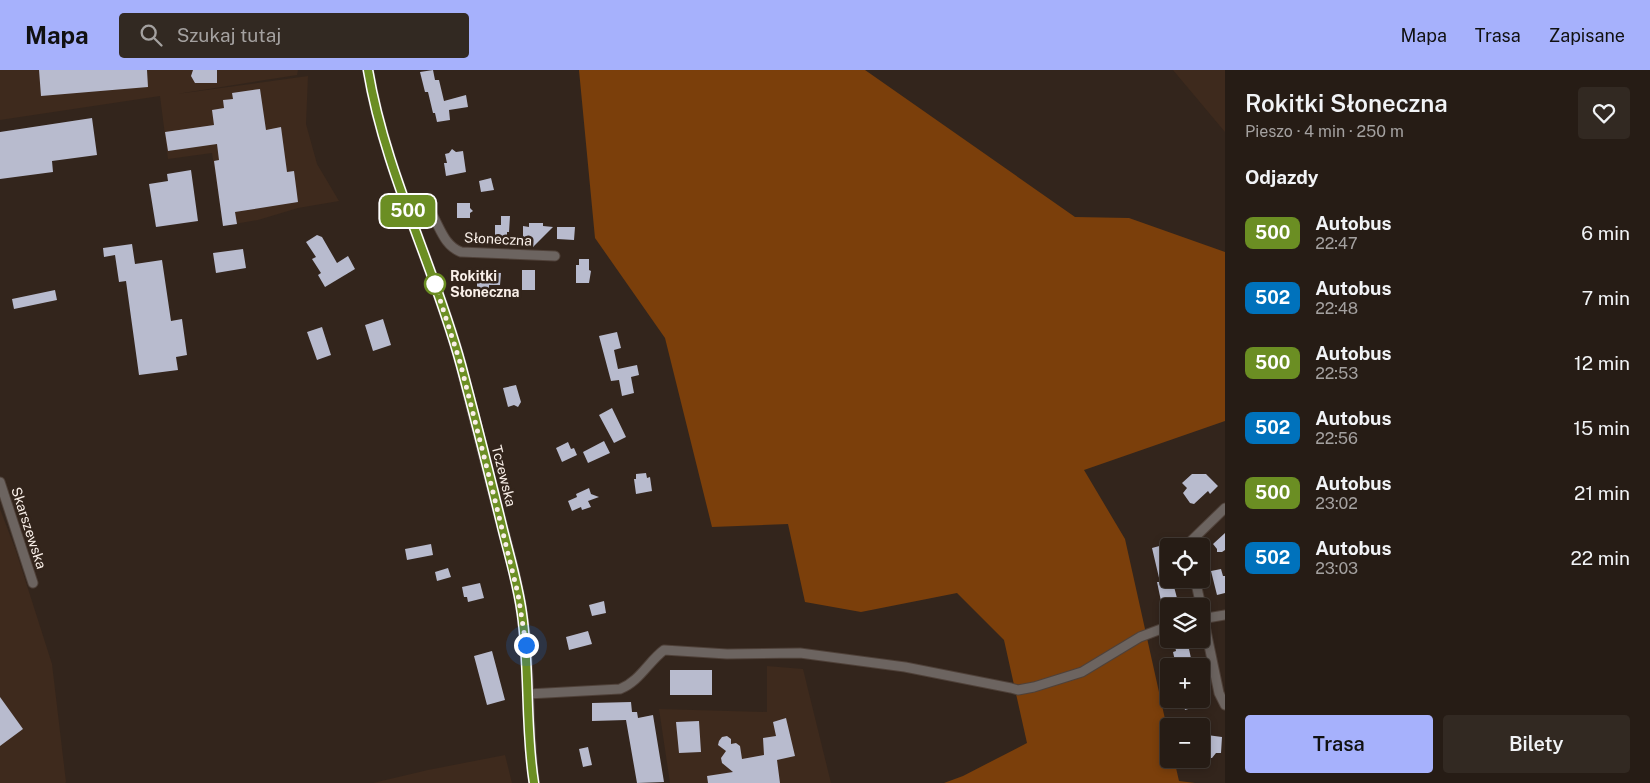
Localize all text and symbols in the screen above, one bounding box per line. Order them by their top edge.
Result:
search box [119,13,469,58]
text: Mapa [25,21,89,49]
icon: search [137,21,165,49]
text: Szukaj tutaj [177,24,281,46]
text: Mapa [1400,25,1447,46]
text: Trasa [1475,25,1521,46]
text: Zapisane [1549,25,1625,46]
button: heart [1578,87,1630,139]
text: Rokitki Słoneczna [1245,89,1448,117]
text: Pieszo · 4 min · 250 m [1245,122,1404,141]
text: Odjazdy [1245,166,1319,188]
line badge: 500 [379,195,437,227]
text: 500 [390,200,426,221]
text: Autobus [1315,212,1392,234]
text: 500 [1255,222,1290,243]
text: 6 min [1581,222,1630,244]
street label: Słoneczna [464,229,532,249]
text: 22:47 [1315,234,1358,253]
place label: Rokitki Słoneczna [450,268,520,300]
marker: Rokitki Słoneczna [424,273,446,295]
text: Autobus [1315,277,1391,299]
text: 502 [1255,287,1290,308]
text: 7 min [1582,287,1630,309]
text: 22:48 [1315,299,1358,318]
text: Autobus [1315,342,1392,364]
text: 500 [1255,352,1290,373]
text: 12 min [1574,352,1630,374]
text: 22:53 [1315,364,1358,383]
text: Autobus [1315,407,1391,429]
text: 502 [1255,417,1290,438]
text: 15 min [1573,417,1630,439]
text: 22:56 [1315,429,1358,448]
street label: Tczewska [489,444,519,508]
text: Autobus [1315,472,1392,494]
text: 500 [1255,482,1290,503]
text: 21 min [1574,482,1630,504]
street label: Skarszewska [8,485,50,571]
text: 23:02 [1315,494,1358,513]
text: Autobus [1315,537,1391,559]
map controls [1160,538,1210,768]
button: locate [1160,538,1210,588]
text: 502 [1255,547,1290,568]
text: 22 min [1571,547,1630,569]
text: 23:03 [1315,559,1358,578]
button: layers [1160,598,1210,648]
your location [514,633,539,658]
button: + [1160,658,1210,708]
button: Trasa [1245,715,1433,773]
button: Bilety [1443,715,1630,773]
button: − [1160,718,1210,768]

